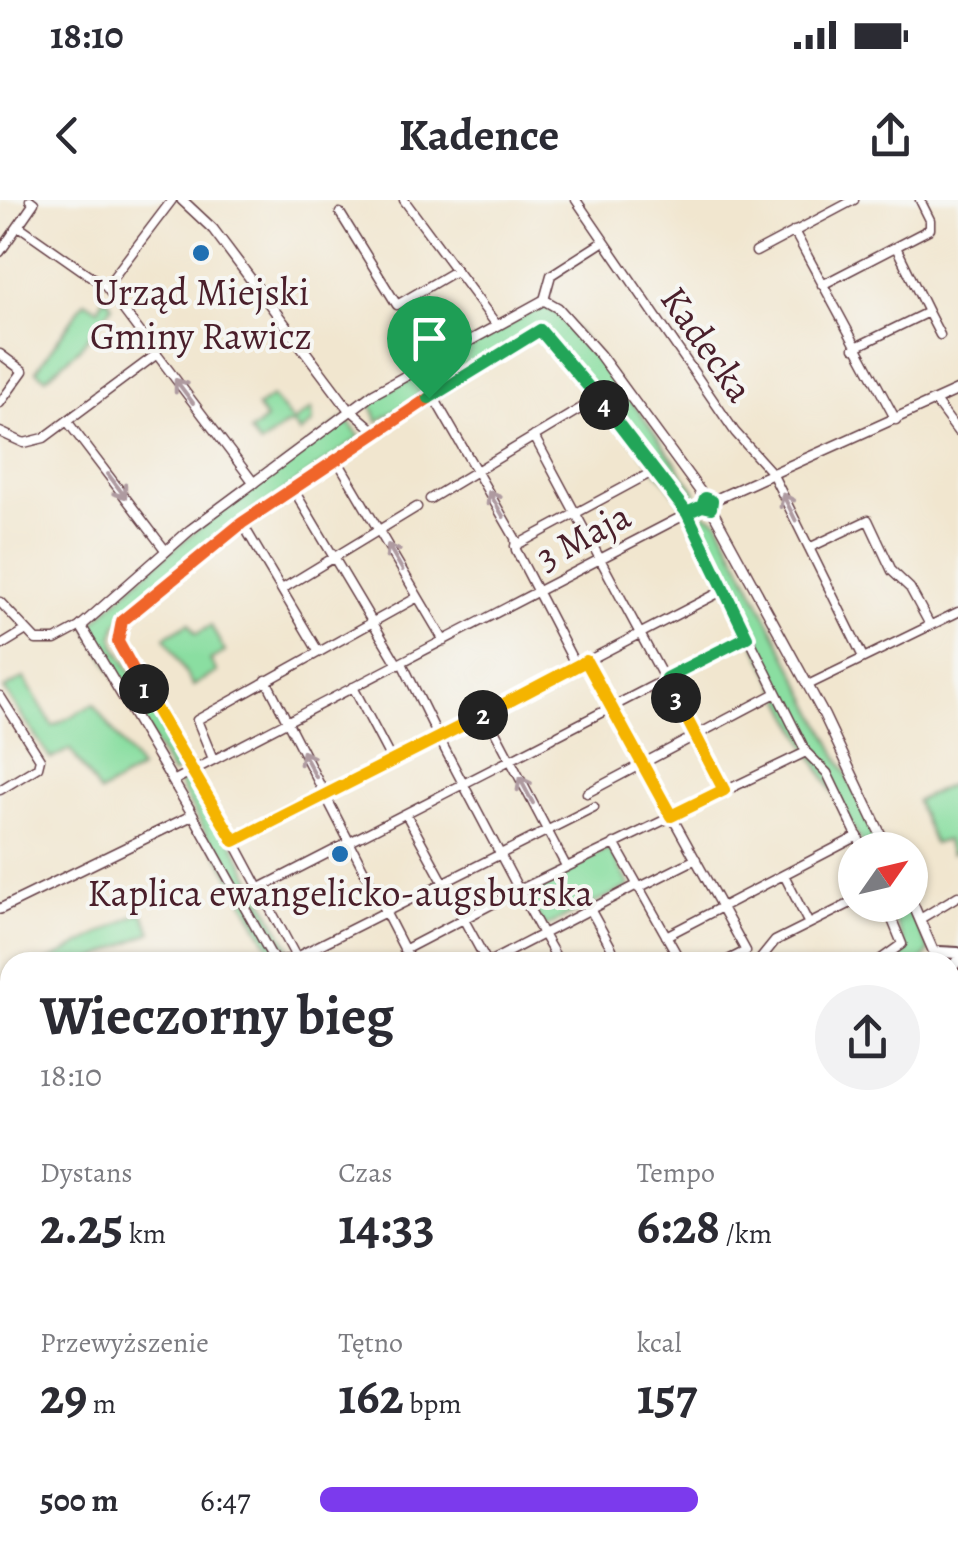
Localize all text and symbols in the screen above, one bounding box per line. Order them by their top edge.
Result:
text: 18:10 [50,9,124,61]
text: Kadence [399,104,559,166]
icon: back [40,108,95,163]
icon: share [863,108,918,163]
marker: Urząd Miejski Gminy Rawicz [190,242,212,264]
place label: Urząd Miejski Gminy Rawicz [90,266,312,362]
street label: Kadecka [648,276,766,413]
pin [387,296,472,399]
icon: arrive [402,311,457,366]
one-way arrow [174,378,195,405]
pin: 4 [579,380,629,430]
text: 4 [597,386,611,424]
one-way arrow [106,472,127,499]
street label: 3 Maja [527,489,640,582]
one-way arrow [486,490,506,519]
one-way arrow [778,493,797,523]
one-way arrow [384,543,404,572]
pin: 1 [119,664,169,714]
text: 1 [139,670,149,708]
pin: 3 [651,673,701,723]
text: 3 [670,679,682,717]
pin: 2 [458,690,508,740]
text: 2 [476,696,490,734]
one-way arrow [299,749,318,779]
one-way arrow [516,775,535,805]
north arrow [838,832,928,922]
map controls [838,832,928,922]
marker: Kaplica ewangelicko-augsburska [329,843,351,865]
place label: Kaplica ewangelicko-augsburska [87,867,593,919]
text: Wieczorny bieg [40,978,394,1053]
button: share [815,985,920,1090]
text: 18:10 [40,1053,102,1097]
text: Dystans [40,1154,133,1192]
text: Czas [338,1154,392,1192]
text: Tempo [637,1154,715,1192]
text: 2.25 [40,1192,123,1260]
text: 14:33 [338,1192,435,1260]
text: 6:28 [637,1192,720,1260]
text: km [123,1215,166,1253]
text: /km [720,1215,772,1253]
text: Przewyższenie [40,1324,209,1362]
text: Tętno [338,1324,403,1362]
text: kcal [637,1324,682,1362]
text: 29 [40,1362,87,1430]
text: 162 [338,1362,404,1430]
text: 157 [637,1362,697,1430]
text: m [87,1385,116,1423]
text: bpm [404,1385,462,1423]
text: 500 m [40,1478,118,1522]
text: 6:47 [200,1478,250,1522]

